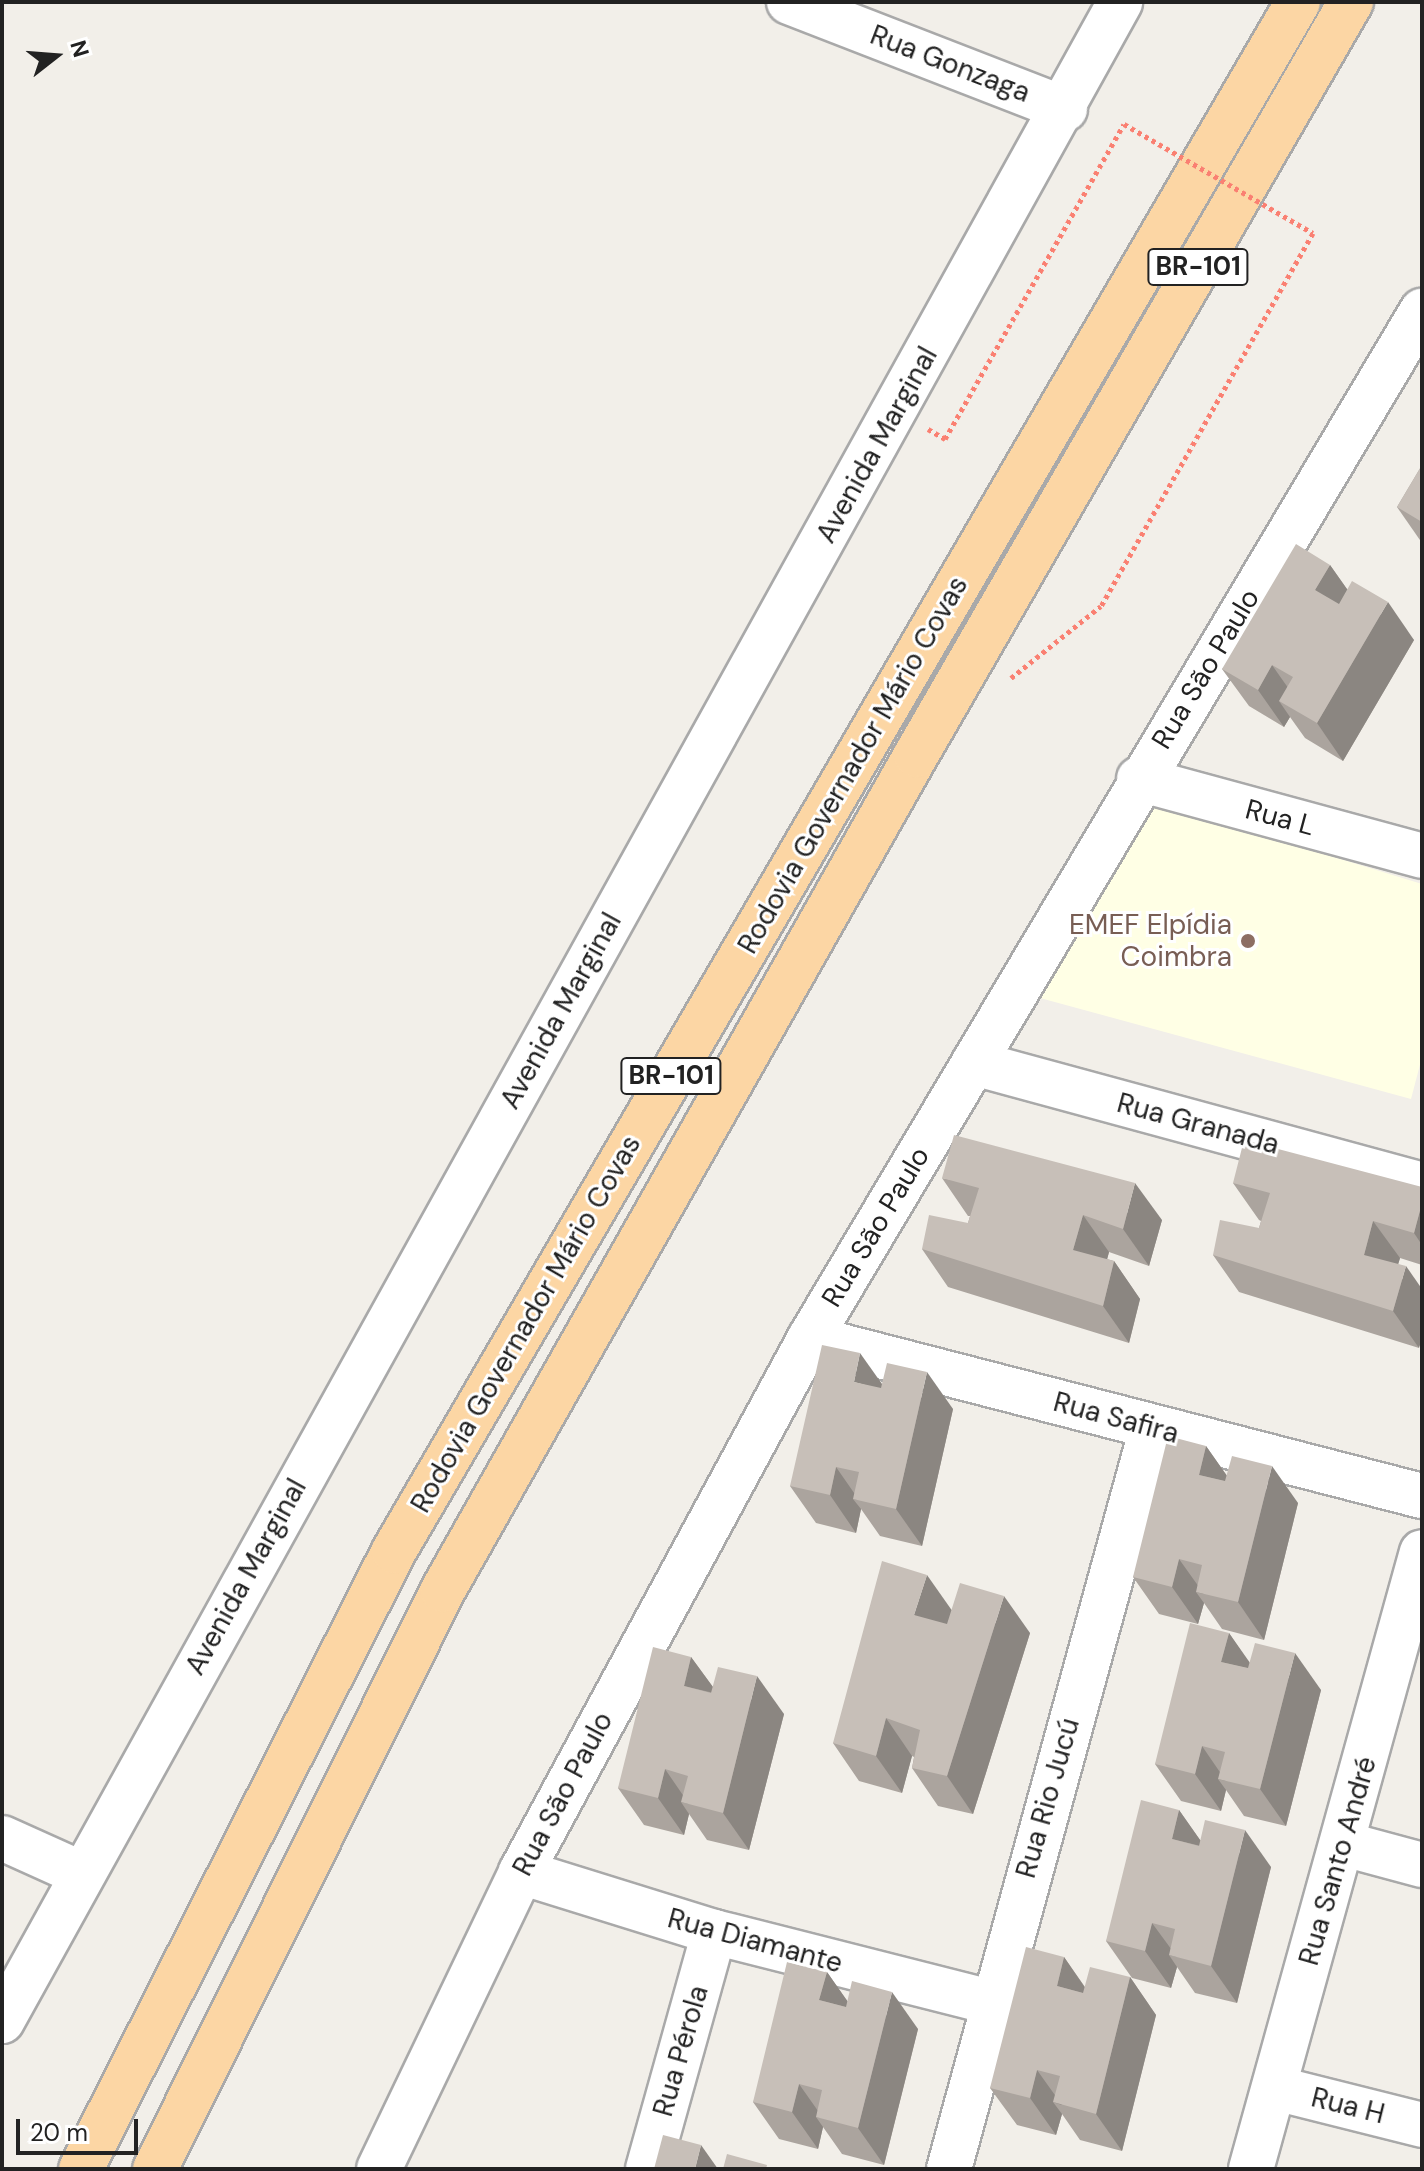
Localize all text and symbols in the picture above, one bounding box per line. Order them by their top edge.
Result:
north arrow [16,16,96,96]
street label: Rua Gonzaga [865,18,1035,110]
text: N [63,37,96,61]
road number: BR-101 [1146,245,1250,289]
street label: Avenida Marginal [809,341,945,549]
street label: Rodovia Governador Mário Covas [731,570,975,960]
street label: Rua São Paulo [1145,583,1267,755]
street label: Rua L [1242,793,1318,843]
street label: Avenida Marginal [493,907,629,1115]
place label: EMEF Elpídia Coimbra [1069,908,1232,974]
marker: EMEF Elpídia Coimbra [1239,932,1257,950]
road number: BR-101 [619,1054,723,1098]
street label: Rua Granada [1113,1086,1283,1162]
street label: Rodovia Governador Mário Covas [404,1129,648,1519]
street label: Rua São Paulo [815,1141,937,1313]
street label: Rua Safira [1050,1385,1182,1451]
street label: Avenida Marginal [178,1473,314,1681]
street label: Rua São Paulo [506,1706,620,1882]
street label: Rua Rio Jucú [1009,1714,1087,1882]
street label: Rua Santo André [1292,1753,1384,1969]
street label: Rua Diamante [664,1902,846,1980]
street label: Rua Pérola [646,1982,716,2120]
street label: Rua H [1308,2081,1388,2131]
scale bar [20,2103,142,2153]
text: 20 m [30,2117,88,2148]

